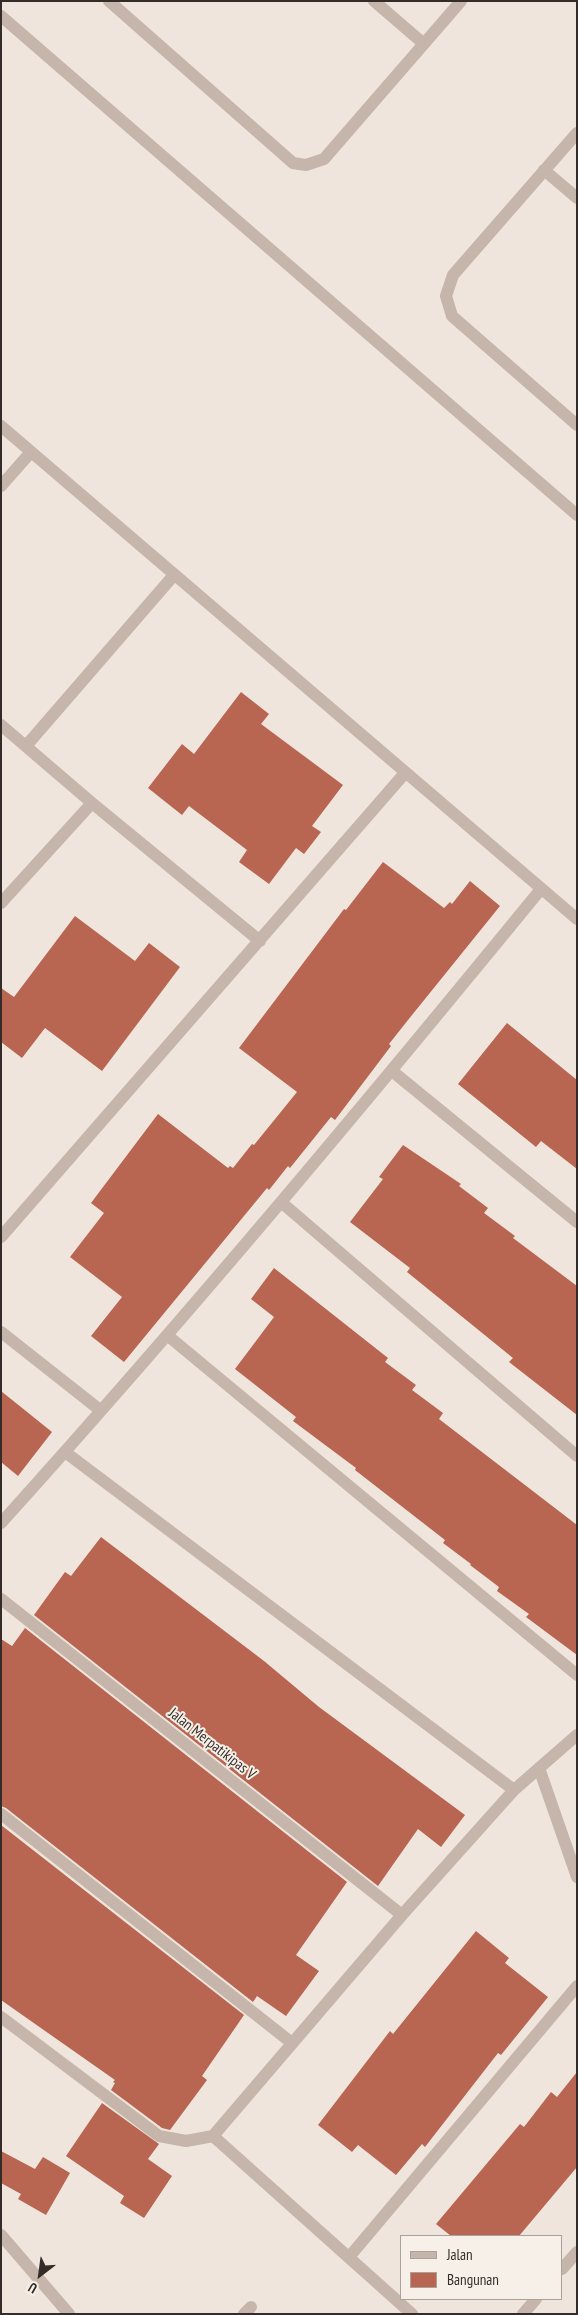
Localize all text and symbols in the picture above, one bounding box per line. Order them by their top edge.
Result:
street label: Jalan Merpatikipas V [165,1704,259,1784]
legend [400,2235,563,2300]
text: Jalan [447,2245,473,2264]
north arrow [15,2250,65,2300]
text: Bangunan [447,2270,499,2289]
text: U [25,2278,40,2298]

